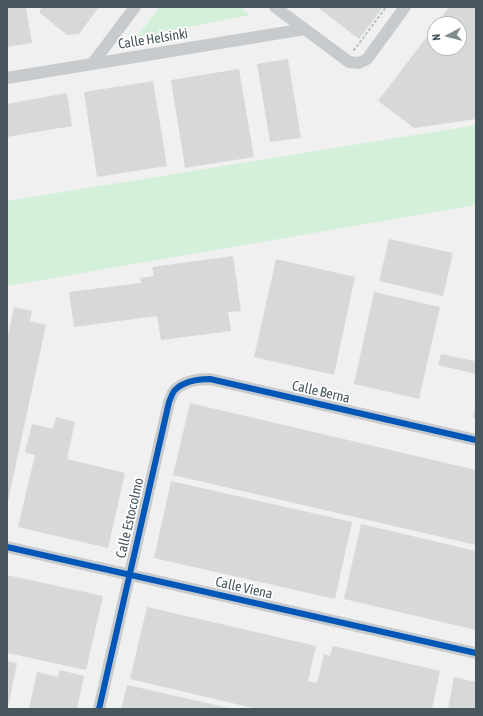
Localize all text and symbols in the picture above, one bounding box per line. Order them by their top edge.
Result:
north arrow [427,16,467,56]
street label: Calle Helsinki [117,25,189,53]
text: N [430,33,442,41]
street label: Calle Berna [290,377,352,407]
street label: Calle Estocolmo [113,476,147,560]
street label: Calle Viena [214,573,274,603]

